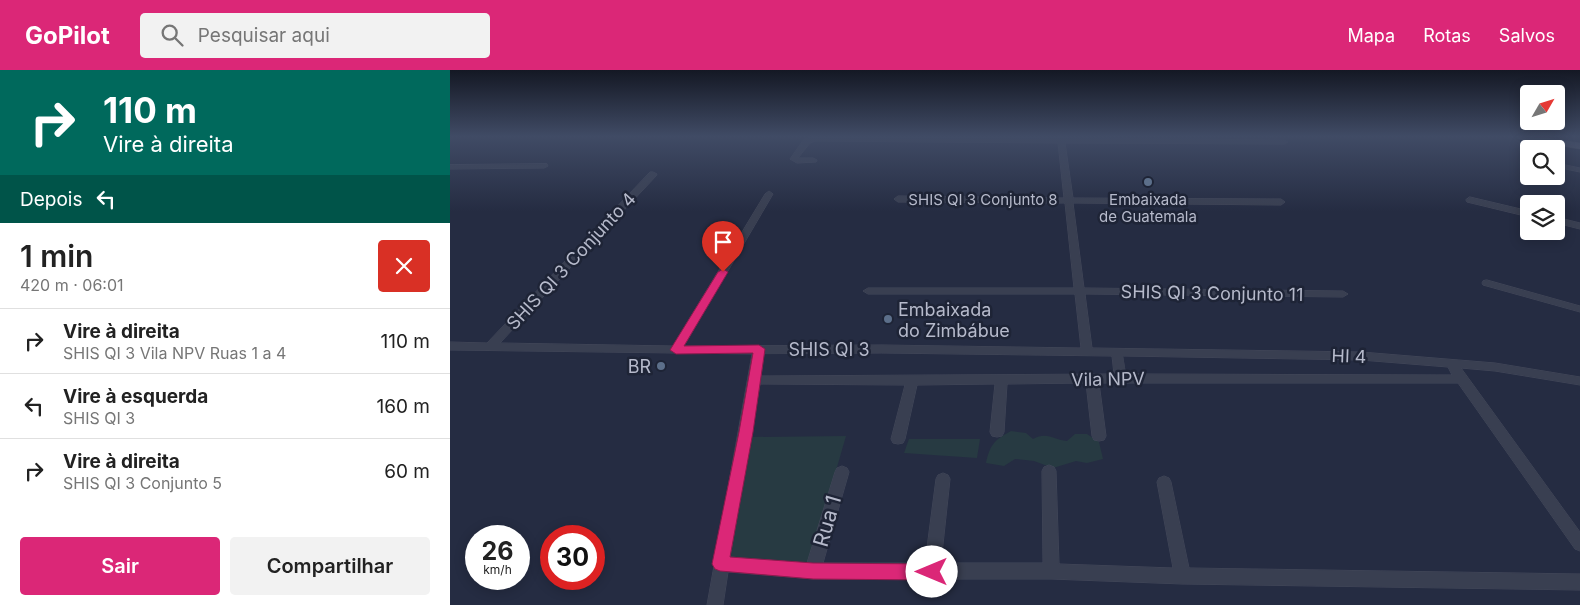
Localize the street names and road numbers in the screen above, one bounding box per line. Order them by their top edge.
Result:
street label: SHIS QI 3 Conjunto 4 [502,188,640,334]
street label: SHIS QI 3 Conjunto 8 [908,190,1058,209]
street label: SHIS QI 3 Conjunto 11 [1121,281,1303,305]
street label: SHIS QI 3 [788,339,870,360]
street label: HI 4 [1331,345,1367,367]
street label: Vila NPV [1071,368,1145,390]
street label: Rua 1 [808,492,846,550]

